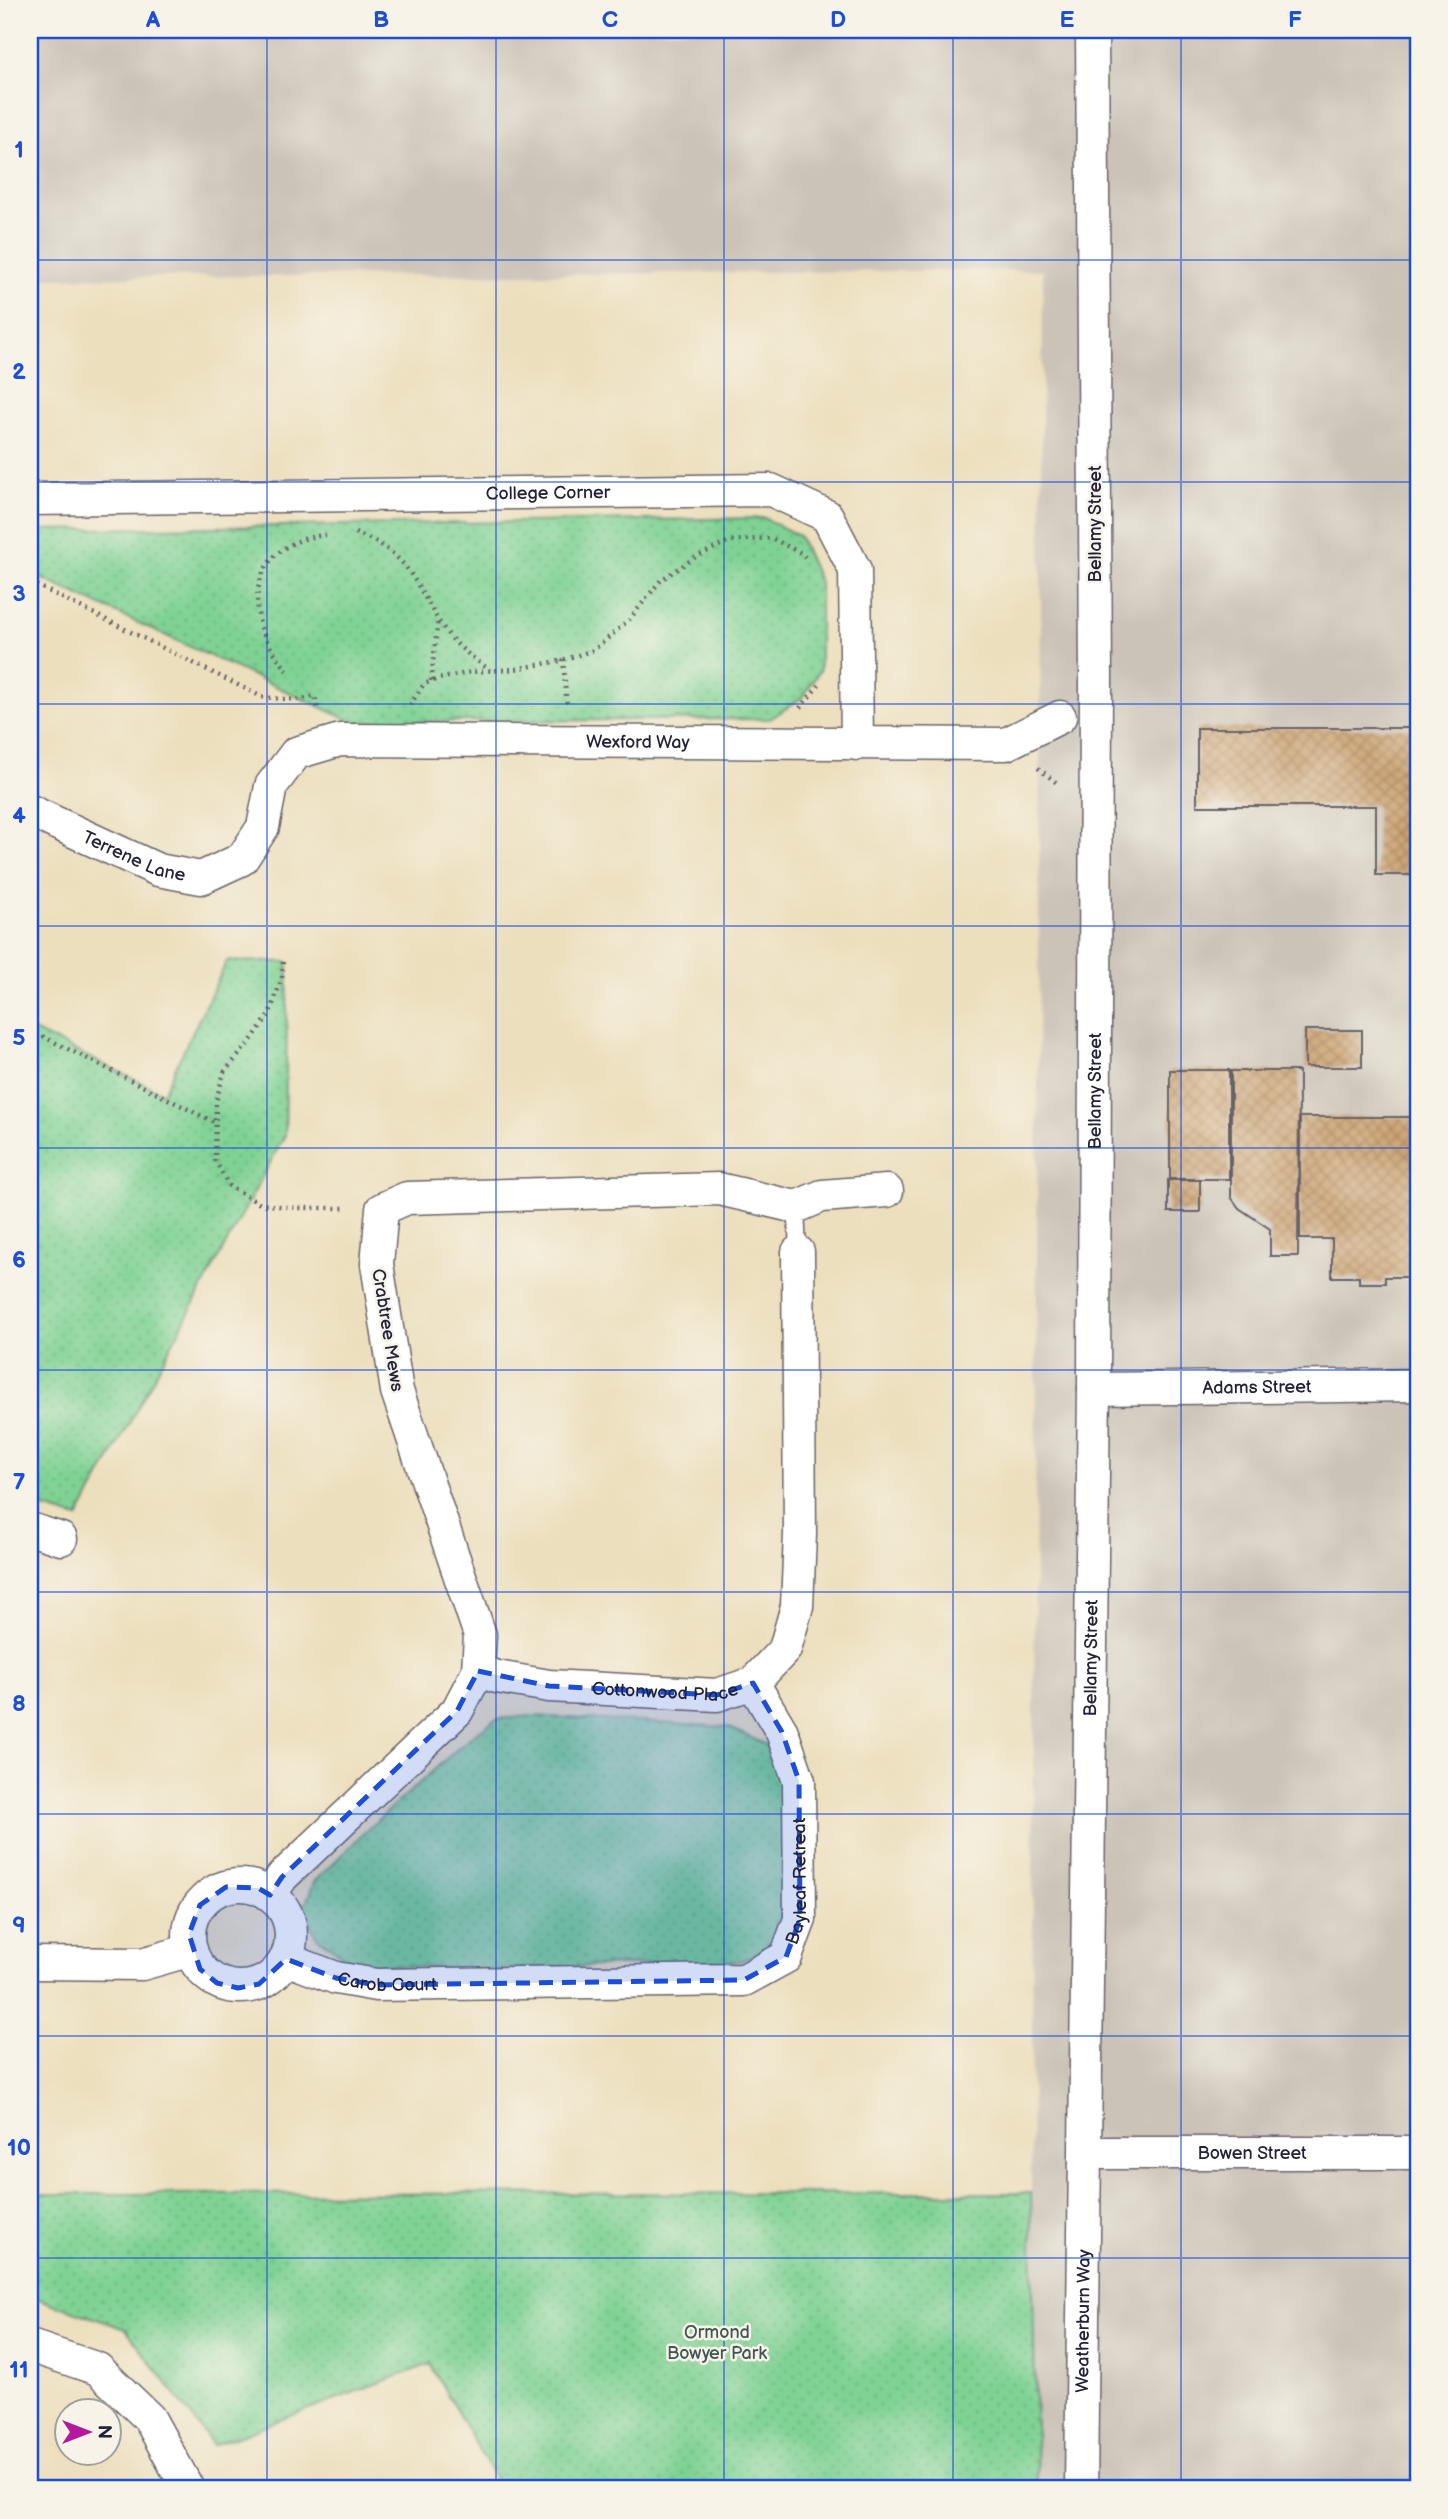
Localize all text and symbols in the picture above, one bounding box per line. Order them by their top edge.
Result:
text: A [145,6,161,34]
text: B [373,6,389,34]
text: C [602,6,618,34]
text: D [830,6,846,34]
text: E [1060,6,1075,34]
text: F [1288,6,1302,34]
text: 1 [14,136,24,164]
text: 2 [12,358,26,386]
street label: Bellamy Street [1085,465,1106,582]
street label: College Corner [486,482,611,504]
text: 3 [12,580,26,608]
street label: Wexford Way [586,731,691,753]
text: 4 [12,802,26,830]
street label: Terrene Lane [79,827,187,886]
text: 5 [12,1024,26,1052]
street label: Bellamy Street [1085,1032,1106,1150]
text: 6 [12,1246,26,1274]
street label: Crabtree Mews [367,1267,408,1393]
street label: Adams Street [1202,1376,1312,1399]
text: 7 [13,1468,26,1496]
street label: Bellamy Street [1080,1599,1103,1717]
street label: Cottonwood Place [591,1678,741,1706]
text: 8 [12,1690,26,1718]
street label: Bayleaf Retreat [782,1817,811,1947]
text: 9 [12,1912,26,1940]
street label: Carob Court [336,1968,437,1996]
text: 10 [7,2134,31,2162]
street label: Bowen Street [1197,2143,1307,2164]
street label: Weatherburn Way [1072,2248,1095,2393]
park label: Ormond Bowyer Park [667,2322,767,2364]
text: 11 [9,2356,29,2384]
north arrow [52,2396,122,2466]
text: N [92,2425,115,2439]

